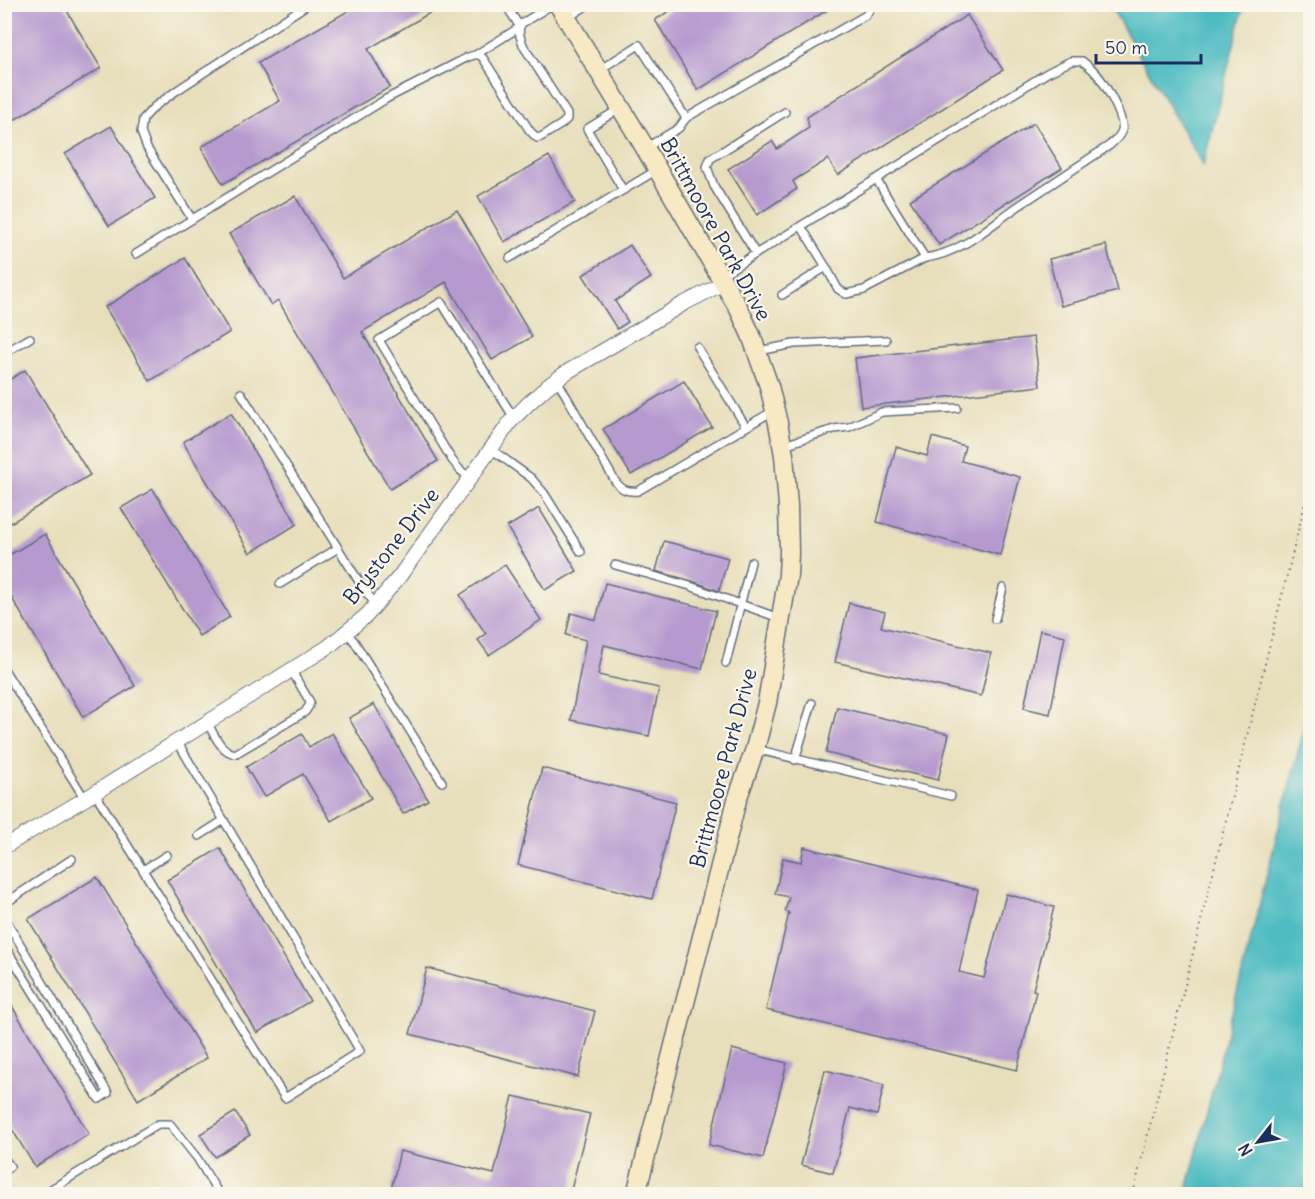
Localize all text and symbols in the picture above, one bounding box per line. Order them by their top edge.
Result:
scale bar [1096,27,1201,65]
text: 50 m [1105,36,1147,59]
street label: Brittmoore Park Drive [654,133,778,325]
street label: Brystone Drive [337,482,445,610]
street label: Brittmoore Park Drive [683,665,763,871]
north arrow [1228,1112,1288,1172]
text: N [1234,1140,1257,1160]

